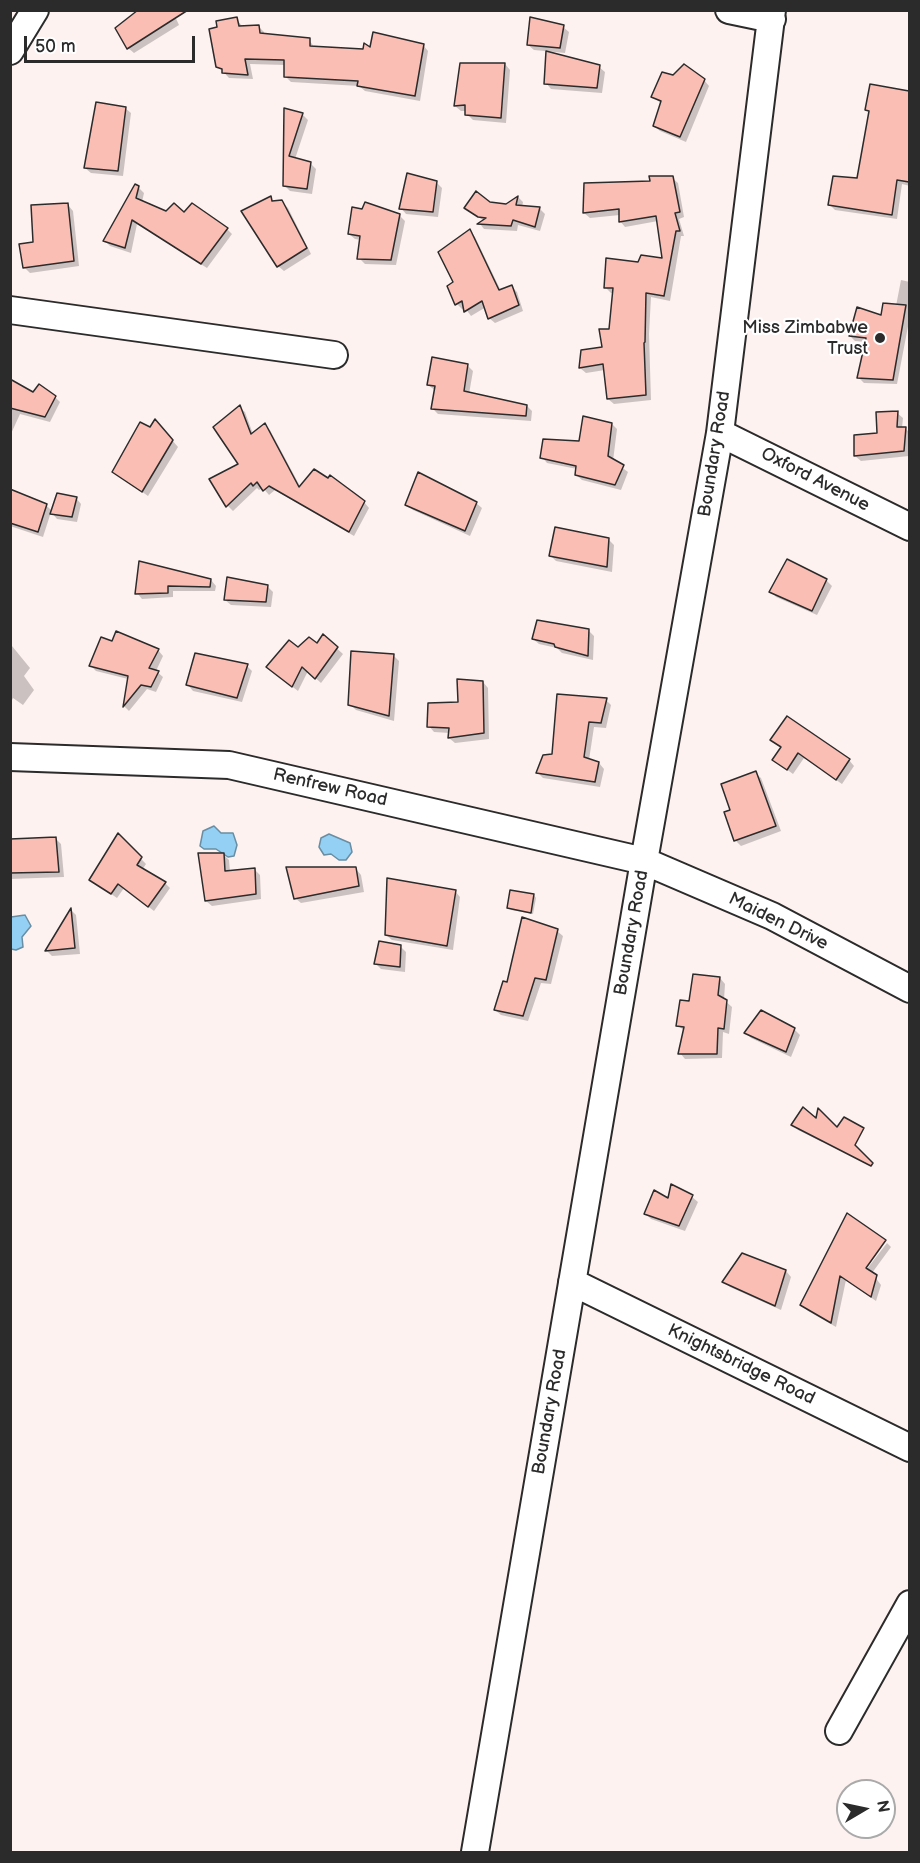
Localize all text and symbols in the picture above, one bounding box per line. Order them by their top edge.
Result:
scale bar [27,24,198,62]
text: 50 m [35,36,76,57]
place label: Miss Zimbabwe Trust [742,317,868,360]
marker: Miss Zimbabwe Trust [873,331,887,345]
street label: Boundary Road [694,390,736,518]
street label: Oxford Avenue [757,443,873,517]
street label: Renfrew Road [271,764,389,812]
street label: Boundary Road [610,869,654,997]
street label: Maiden Drive [725,889,831,955]
street label: Knightsbridge Road [664,1320,818,1410]
street label: Boundary Road [528,1348,572,1476]
north arrow [836,1779,896,1839]
text: N [872,1799,893,1814]

